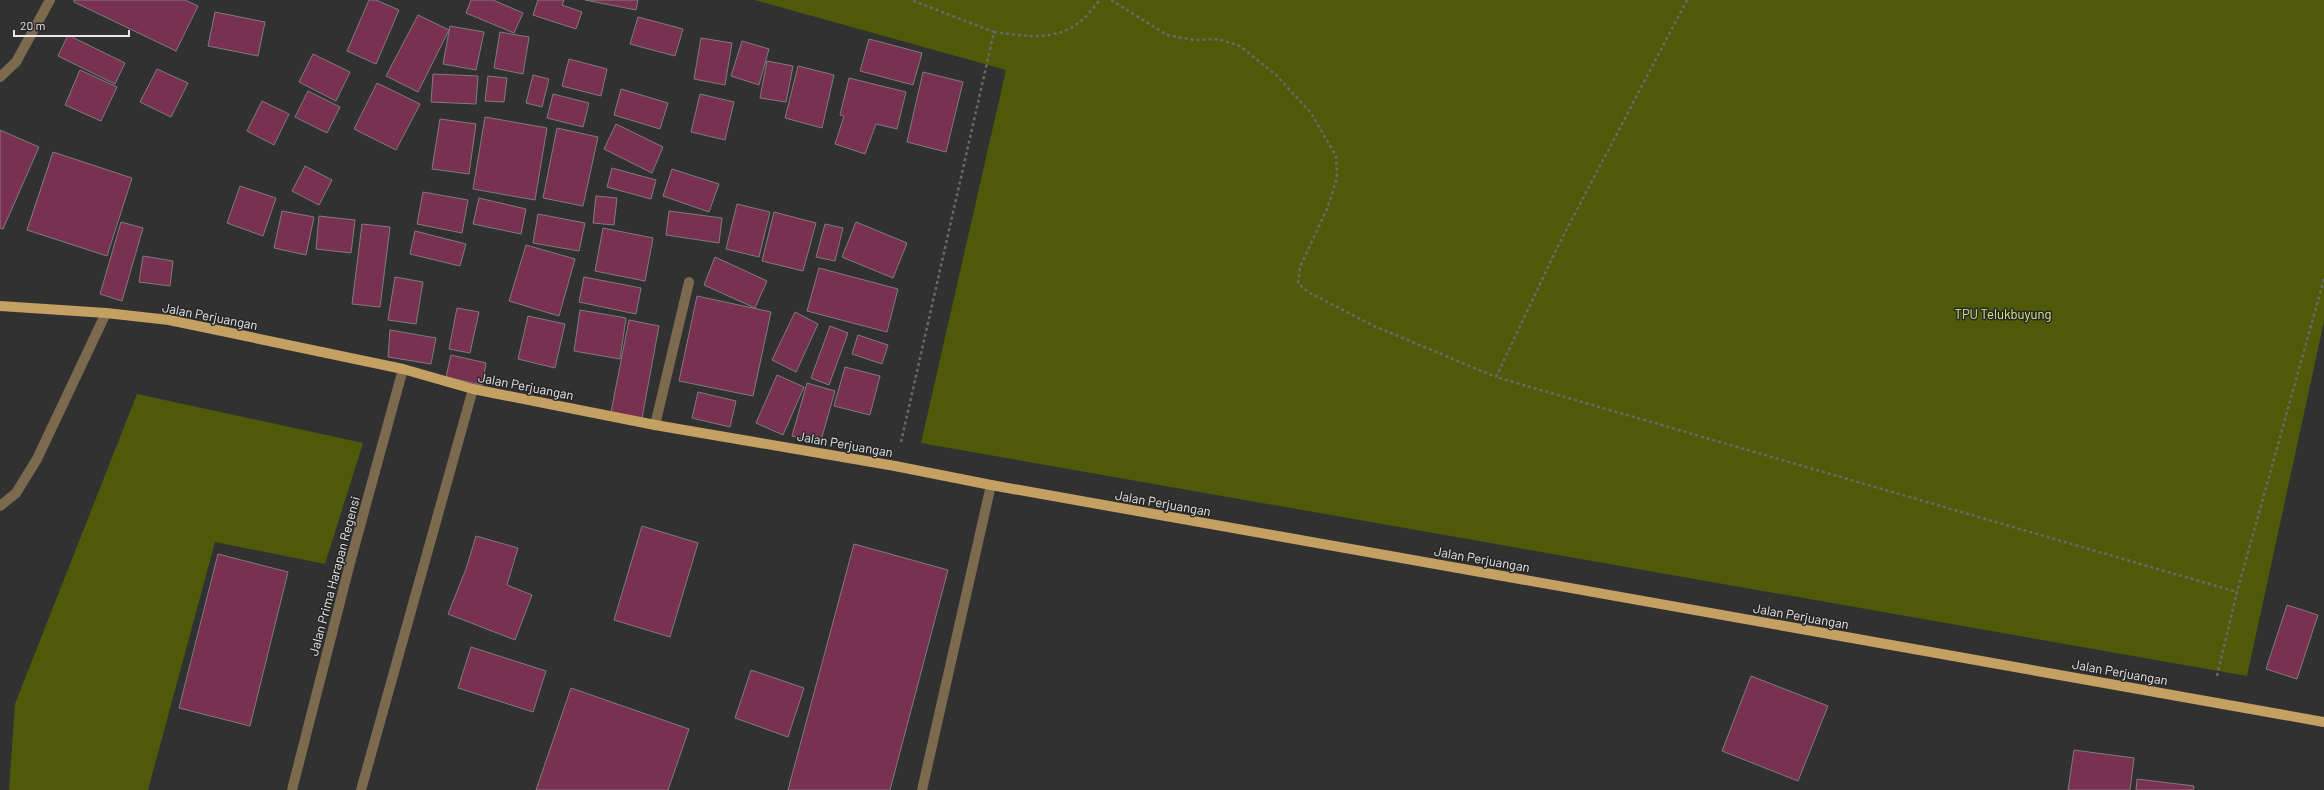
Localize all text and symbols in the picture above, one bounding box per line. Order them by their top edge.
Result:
scale bar [14,12,129,38]
text: 20 m [20,18,46,32]
street label: Jalan Perjuangan [161,299,259,333]
park label: TPU Telukbuyung [1955,306,2052,322]
street label: Jalan Perjuangan [477,369,575,403]
street label: Jalan Perjuangan [796,428,894,460]
street label: Jalan Perjuangan [1114,487,1212,519]
street label: Jalan Prima Harapan Regensi [305,495,363,657]
street label: Jalan Perjuangan [1433,543,1531,575]
street label: Jalan Perjuangan [1752,600,1850,632]
street label: Jalan Perjuangan [2071,656,2169,688]

